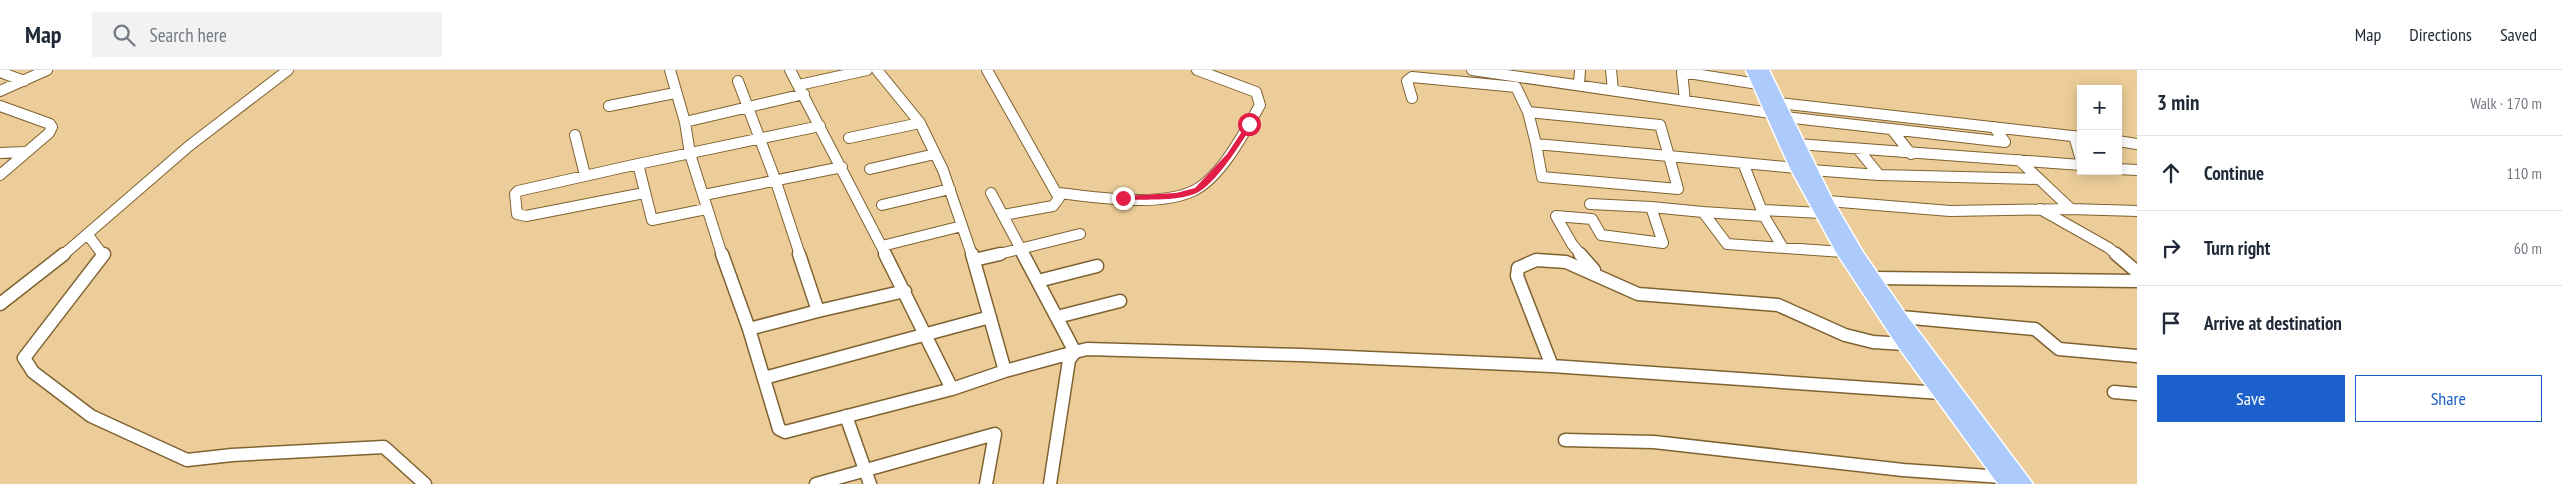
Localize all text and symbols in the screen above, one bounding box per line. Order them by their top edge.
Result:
search box [92,12,442,57]
text: Map [25,19,62,50]
icon: search [110,21,138,49]
text: Search here [150,23,227,47]
text: Map [2355,23,2381,46]
text: Directions [2409,23,2472,46]
text: Saved [2500,23,2537,46]
map controls [2077,85,2122,175]
button: + [2077,85,2122,130]
text: 3 min [2157,89,2199,116]
text: Walk · 170 m [2470,93,2542,113]
route start [1238,113,1261,136]
button: − [2077,130,2122,175]
icon: ahead [2157,159,2185,187]
text: Continue [2204,161,2264,185]
text: 110 m [2507,163,2542,183]
route end [1112,187,1135,210]
icon: right [2157,234,2185,262]
text: Turn right [2204,236,2270,260]
text: 60 m [2514,238,2542,258]
icon: arrive [2157,309,2185,337]
text: Arrive at destination [2204,311,2342,335]
button: Save [2157,375,2345,422]
button: Share [2355,375,2542,422]

